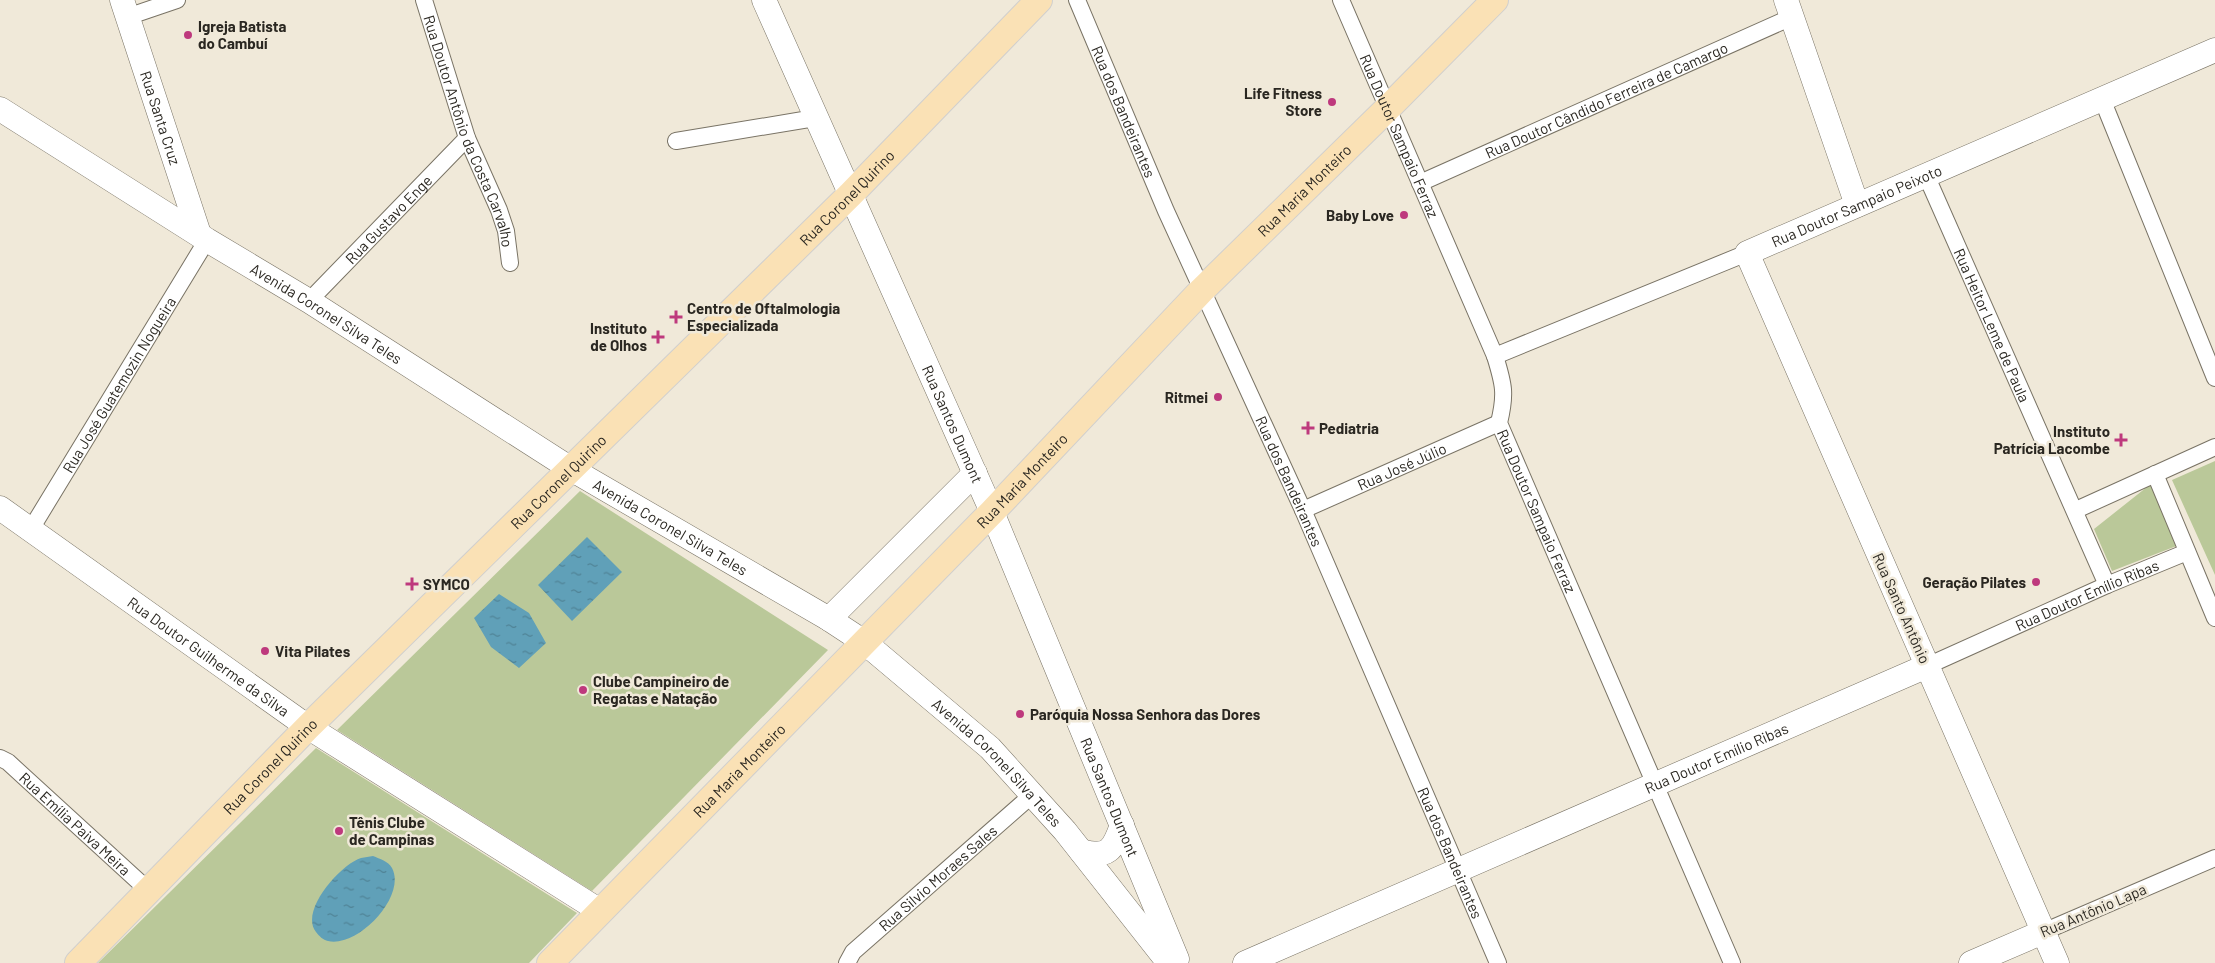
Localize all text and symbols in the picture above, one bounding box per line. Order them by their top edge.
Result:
street label: Rua Doutor Antônio da Costa Carvalho [420,13,517,248]
place label: Igreja Batista do Cambuí [198,17,287,52]
marker: Igreja Batista do Cambuí [182,29,194,41]
street label: Rua Doutor Cândido Ferreira de Camargo [1482,38,1730,162]
street label: Rua dos Bandeirantes [1088,43,1160,180]
street label: Rua Doutor Sampaio Ferraz [1356,51,1443,221]
street label: Rua Santa Cruz [137,68,185,167]
place label: Life Fitness Store [1244,84,1322,119]
marker: Life Fitness Store [1326,96,1338,108]
street label: Rua Maria Monteiro [1254,140,1355,240]
street label: Rua Coronel Quirino [795,146,898,249]
street label: Rua Doutor Sampaio Peixoto [1768,161,1944,250]
street label: Rua Gustavo Enge [341,171,435,267]
place label: Baby Love [1326,206,1394,224]
marker: Baby Love [1398,209,1410,221]
street label: Rua Heitor Leme de Paula [1950,245,2034,405]
street label: Avenida Coronel Silva Teles [247,259,406,367]
street label: Rua José Guatemozin Nogueira [59,293,179,476]
place label: Centro de Oftalmologia Especializada [687,299,840,334]
marker: Centro de Oftalmologia Especializada [669,310,683,324]
place label: Instituto de Olhos [590,319,647,354]
marker: Instituto de Olhos [651,330,665,344]
street label: Rua Santos Dumont [919,362,987,486]
place label: Ritmei [1165,388,1208,406]
marker: Ritmei [1212,391,1224,403]
street label: Rua dos Bandeirantes [1252,413,1327,549]
place label: Pediatria [1319,419,1379,437]
marker: Pediatria [1301,421,1315,435]
place label: Instituto Patrícia Lacombe [1994,422,2110,457]
street label: Rua Doutor Sampaio Ferraz [1494,426,1580,596]
street label: Rua Maria Monteiro [973,429,1071,531]
street label: Rua Coronel Quirino [506,431,610,532]
marker: Instituto Patrícia Lacombe [2114,433,2128,447]
street label: Rua José Júlio [1355,439,1449,494]
street label: Avenida Coronel Silva Teles [590,475,751,579]
street label: Rua Santo Antônio [1870,550,1934,666]
street label: Rua Doutor Emílio Ribas [2012,556,2161,634]
place label: Geração Pilates [1922,573,2026,591]
place label: SYMCO [423,575,470,593]
marker: Geração Pilates [2030,576,2042,588]
marker: SYMCO [405,577,419,591]
street label: Rua Doutor Guilherme da Silva [124,593,293,720]
place label: Vita Pilates [275,642,351,660]
marker: Vita Pilates [259,645,271,657]
place label: Clube Campineiro de Regatas e Natação [593,672,729,707]
marker: Clube Campineiro de Regatas e Natação [577,684,589,696]
street label: Avenida Coronel Silva Teles [929,694,1066,830]
place label: Paróquia Nossa Senhora das Dores [1030,705,1261,723]
marker: Paróquia Nossa Senhora das Dores [1014,708,1026,720]
street label: Rua Coronel Quirino [219,714,321,818]
street label: Rua Doutor Emílio Ribas [1642,719,1791,797]
street label: Rua Maria Monteiro [689,720,789,821]
street label: Rua Santos Dumont [1077,735,1143,859]
street label: Rua Emília Paiva Meira [16,768,134,879]
street label: Rua dos Bandeirantes [1414,784,1487,921]
place label: Tênis Clube de Campinas [349,813,435,848]
street label: Rua Silvio Moraes Sales [875,821,1000,934]
marker: Tênis Clube de Campinas [333,825,345,837]
street label: Rua Antônio Lapa [2037,880,2149,940]

